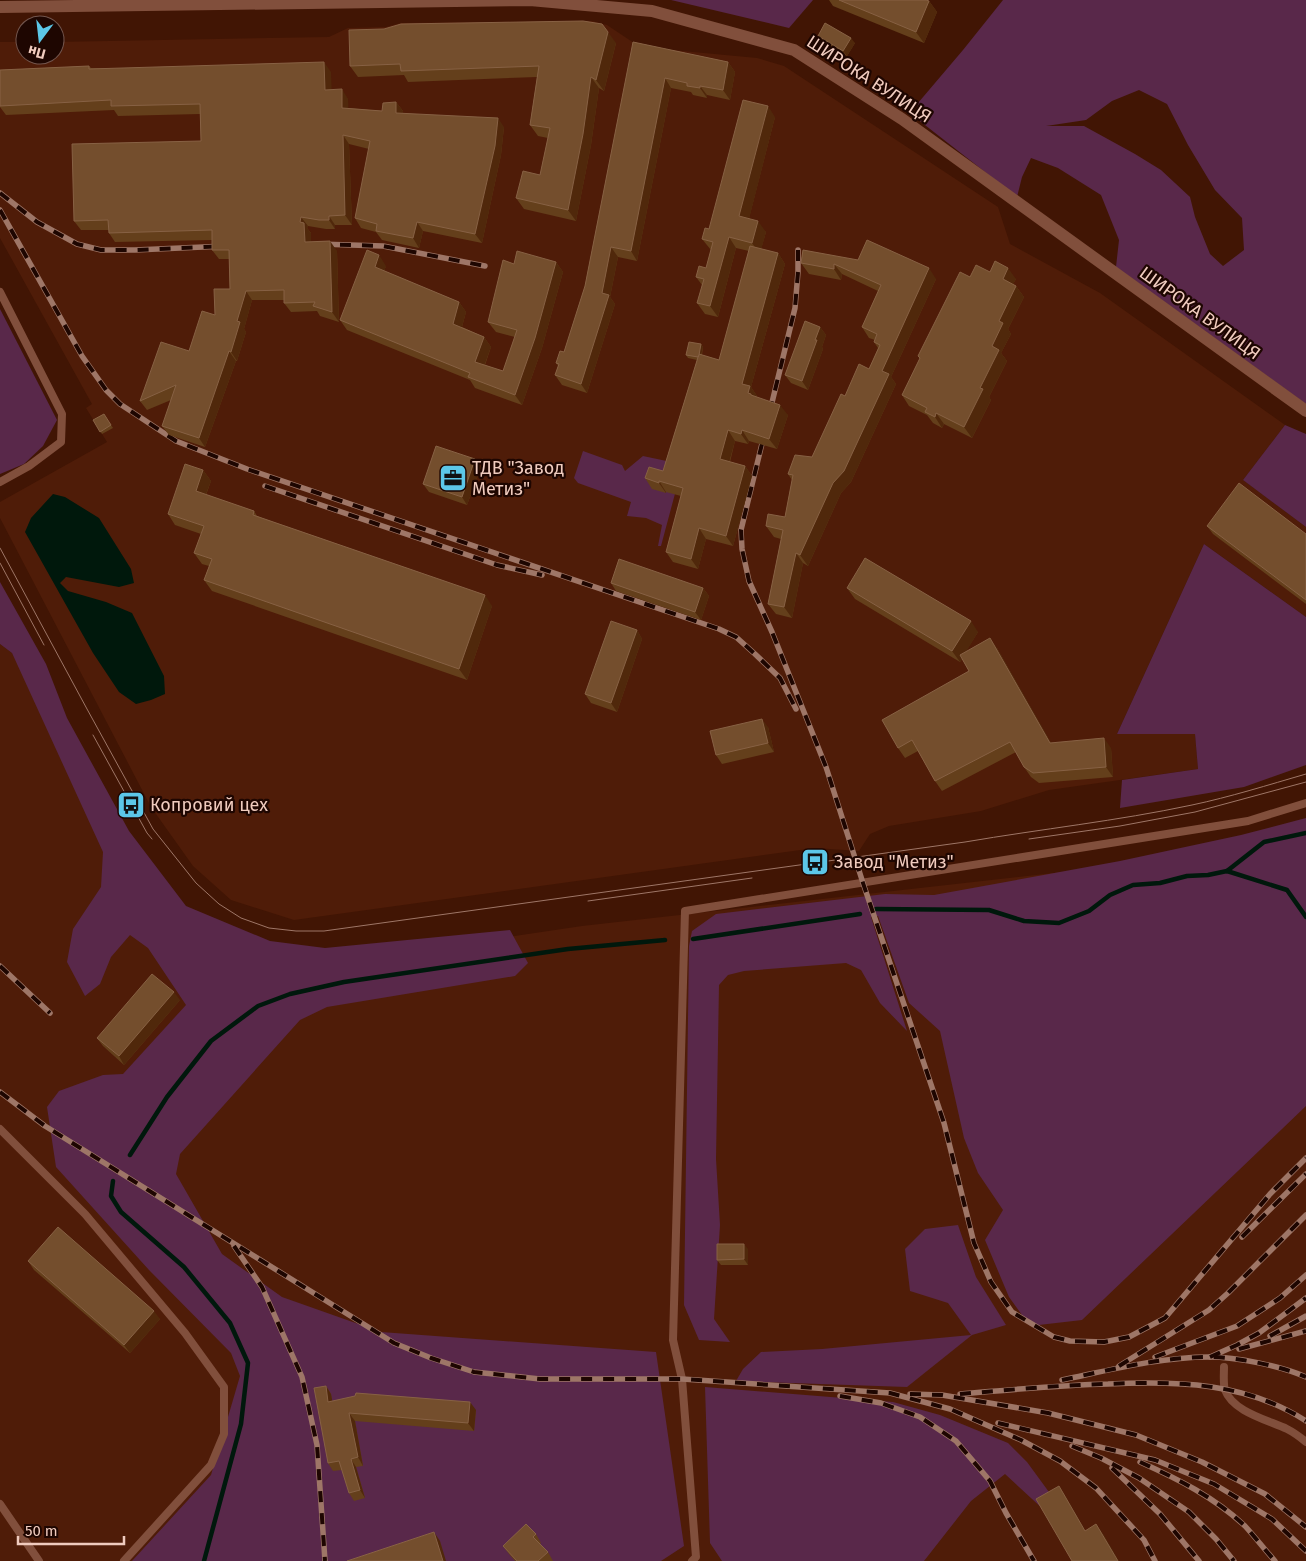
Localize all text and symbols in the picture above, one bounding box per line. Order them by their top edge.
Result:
north arrow [15,15,65,65]
street label: ШИРОКА ВУЛИЦЯ [802,30,936,128]
text: Пн [26,42,47,63]
street label: ШИРОКА ВУЛИЦЯ [1135,262,1265,364]
place label: ТДВ "Завод Метиз" [472,457,564,500]
office icon: ТДВ "Завод Метиз" [438,463,468,493]
bus stop icon: Копровий цех [116,790,146,820]
place label: Копровий цех [150,794,268,816]
bus stop icon: Завод "Метиз" [800,847,830,877]
place label: Завод "Метиз" [834,851,954,873]
scale bar [18,1514,124,1546]
text: 50 m [25,1522,58,1540]

